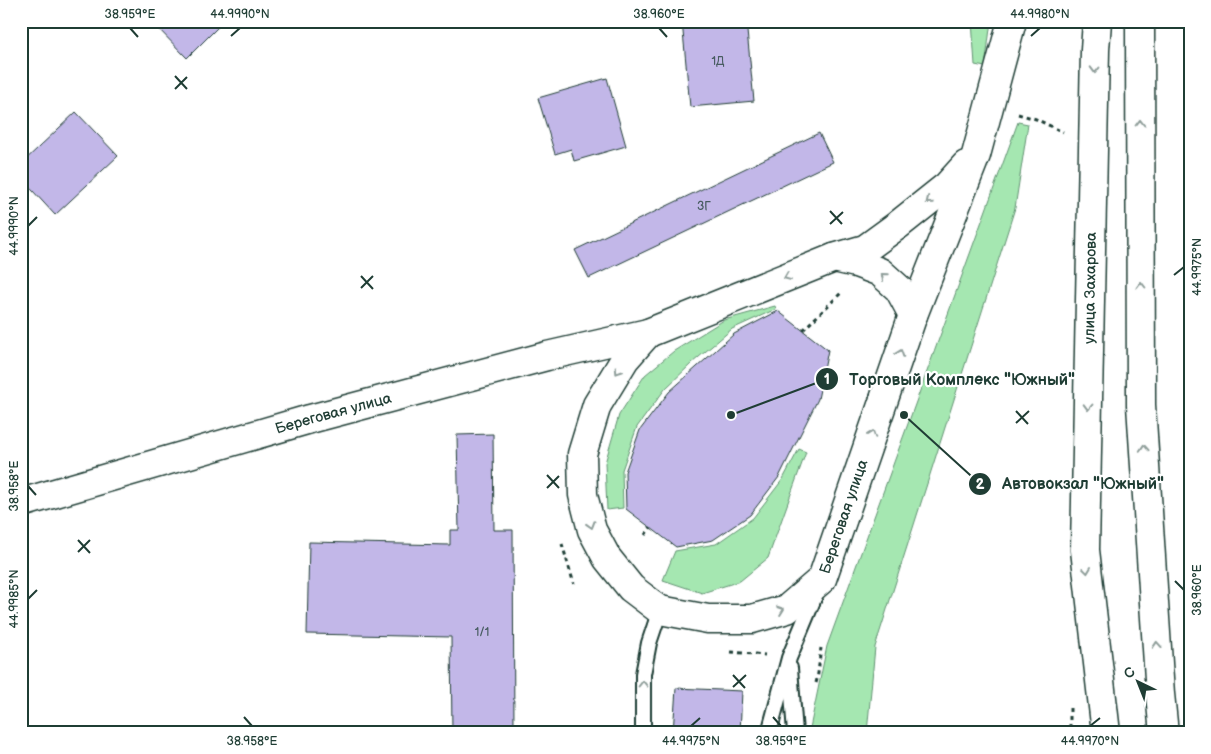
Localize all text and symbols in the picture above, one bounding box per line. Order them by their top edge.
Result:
text: 38.959°E [105,7,156,22]
text: 44.9990°N [210,7,270,22]
text: 38.960°E [633,7,685,22]
text: 44.9980°N [1010,7,1070,22]
house number: 1Д [711,54,725,69]
one-way arrow [1090,66,1100,74]
one-way arrow [1135,119,1145,126]
one-way arrow [925,195,934,204]
text: 44.9990°N [7,196,22,256]
house number: 3Г [697,199,711,214]
street label: улица Захарова [1080,232,1101,344]
text: 44.9975°N [1190,238,1205,296]
one-way arrow [783,271,792,281]
one-way arrow [881,273,890,282]
one-way arrow [1136,281,1146,289]
one-way arrow [894,349,904,358]
callout: Торговый Комплекс "Южный" [814,364,1086,395]
one-way arrow [614,366,624,375]
text: 1 [824,370,830,389]
text: Торговый Комплекс "Южный" [849,371,1075,390]
street label: Береговая улица [273,389,394,439]
one-way arrow [1083,404,1093,412]
one-way arrow [866,430,876,438]
one-way arrow [1139,444,1150,452]
street label: Береговая улица [816,457,873,576]
text: 38.958°E [7,460,22,511]
callout: Автовокзал "Южный" [967,468,1174,499]
text: 2 [976,475,985,494]
text: Автовокзал "Южный" [1001,475,1164,494]
one-way arrow [585,520,595,528]
text: 38.960°E [1190,564,1205,616]
one-way arrow [1081,566,1092,574]
text: 44.9985°N [7,569,22,629]
one-way arrow [776,606,784,616]
house number: 1/1 [475,625,489,640]
one-way arrow [1152,641,1163,649]
north arrow [1114,656,1164,706]
text: С [1120,663,1139,682]
one-way arrow [638,680,648,688]
text: 38.958°E [227,734,278,749]
text: 44.9975°N [662,734,720,749]
text: 38.959°E [756,734,807,749]
text: 44.9970°N [1061,734,1119,749]

